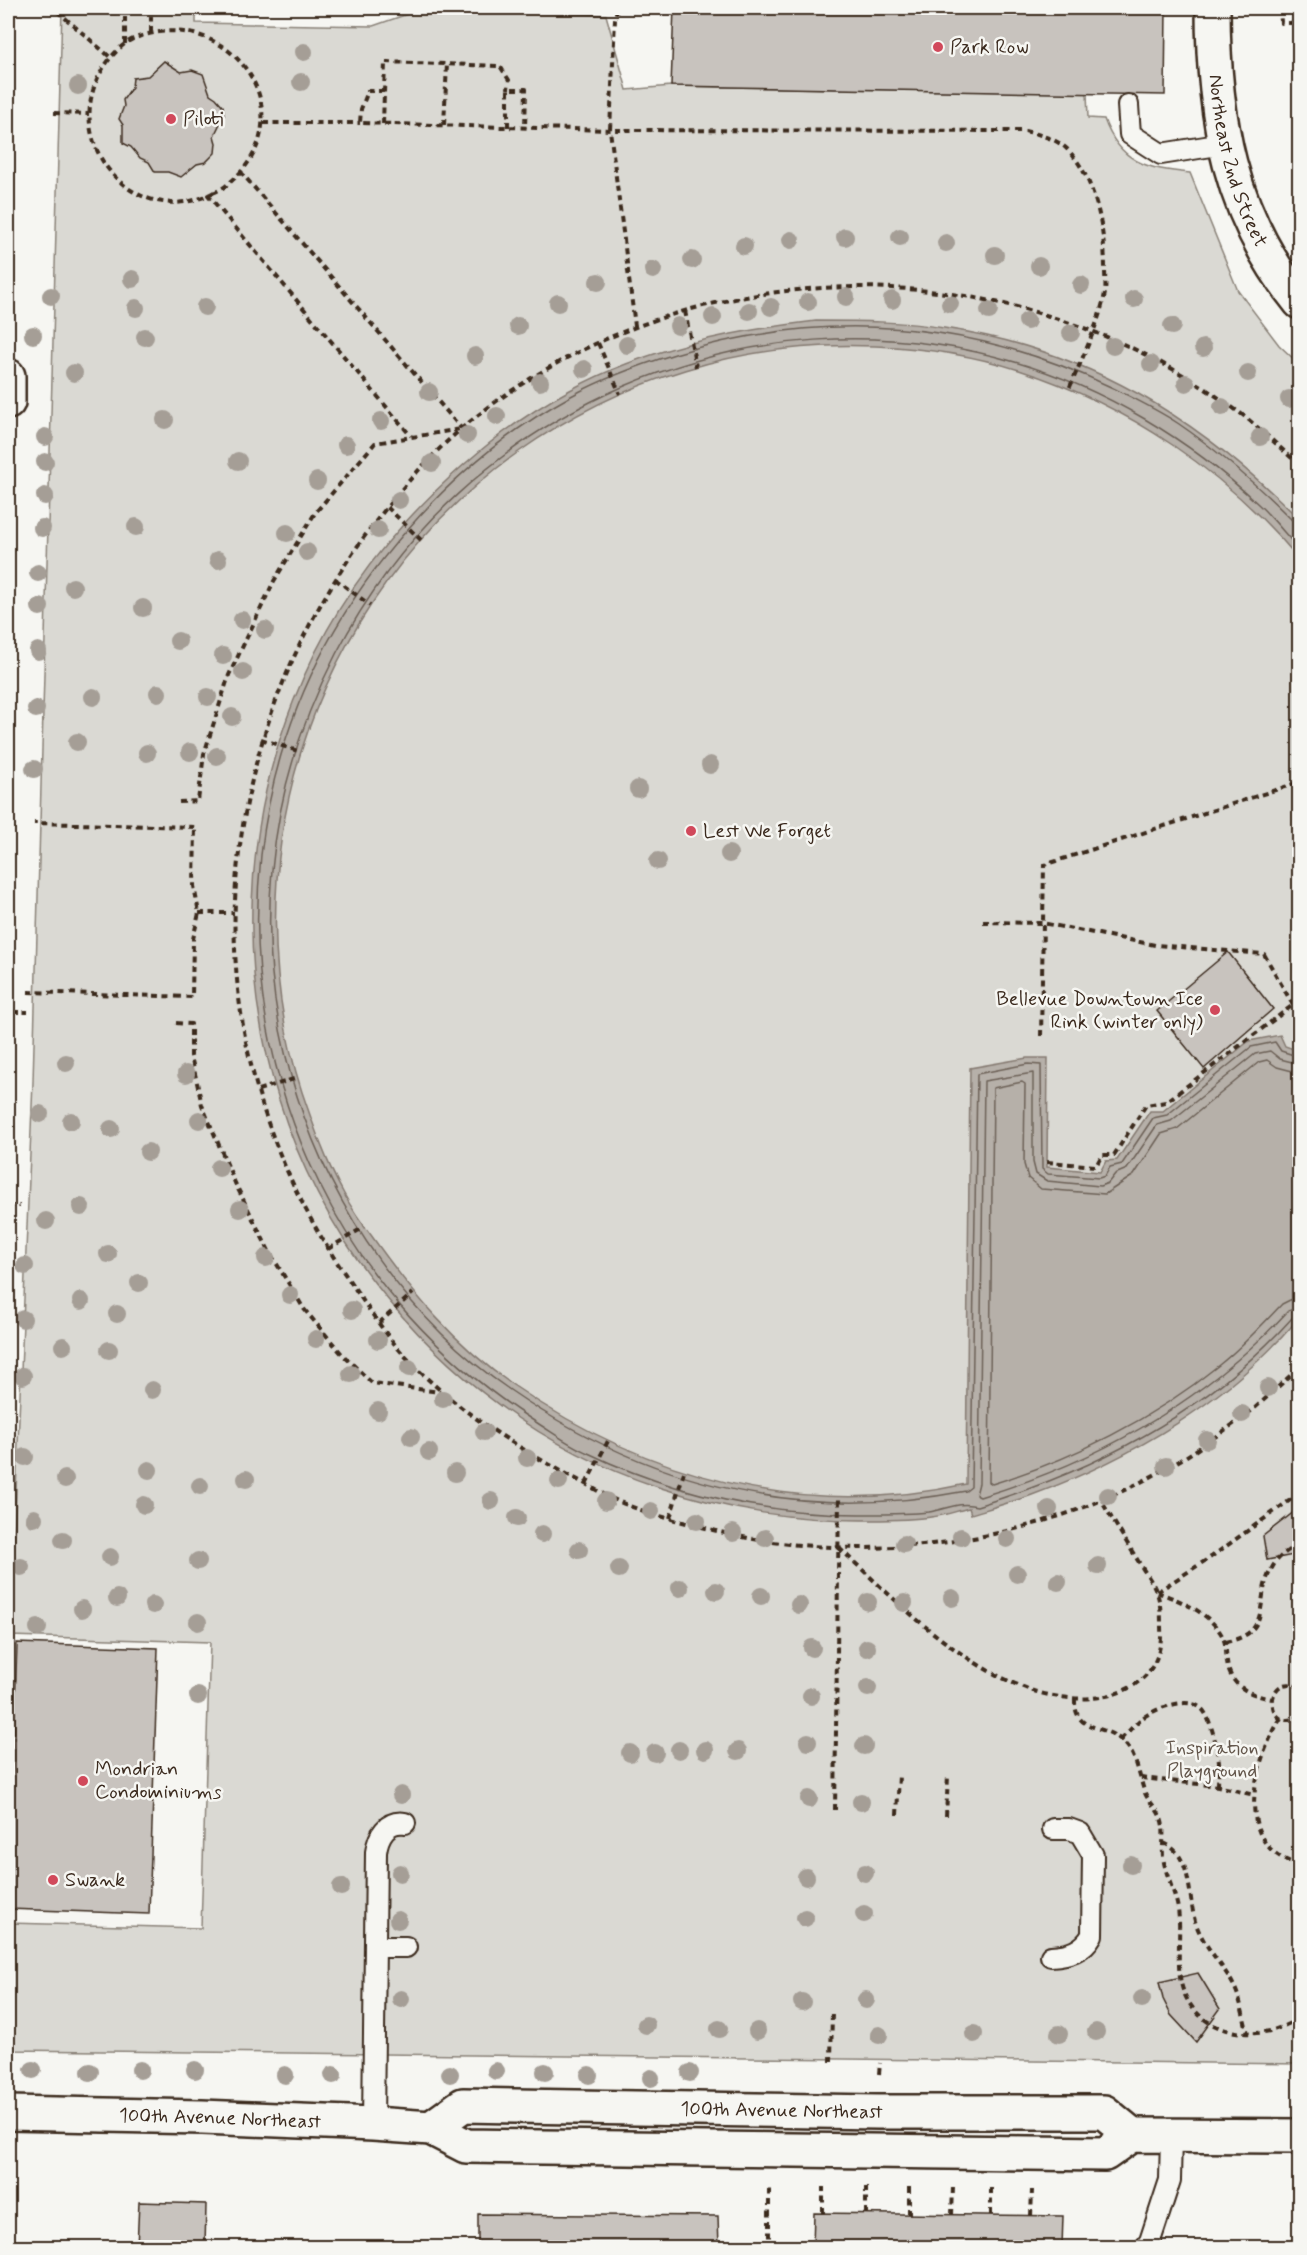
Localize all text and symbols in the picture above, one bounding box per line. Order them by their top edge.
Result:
place label: Park Row [950,34,1028,61]
marker: Park Row [931,40,945,54]
street label: Northeast 2nd Street [1202,73,1274,252]
place label: Piloti [183,106,223,133]
marker: Piloti [164,112,178,126]
place label: Lest We Forget [703,818,831,845]
marker: Lest We Forget [684,824,698,838]
place label: Bellevue Downtown Ice Rink (winter only) [996,986,1203,1036]
marker: Bellevue Downtown Ice Rink (winter only) [1208,1003,1222,1017]
park label: Inspiration Playground [1165,1735,1259,1785]
place label: Mondrian Condominiums [95,1756,222,1806]
marker: Mondrian Condominiums [76,1774,90,1788]
place label: Swank [65,1867,125,1894]
marker: Swank [46,1873,60,1887]
street label: 100th Avenue Northeast [680,2095,883,2126]
street label: 100th Avenue Northeast [119,2102,322,2135]

